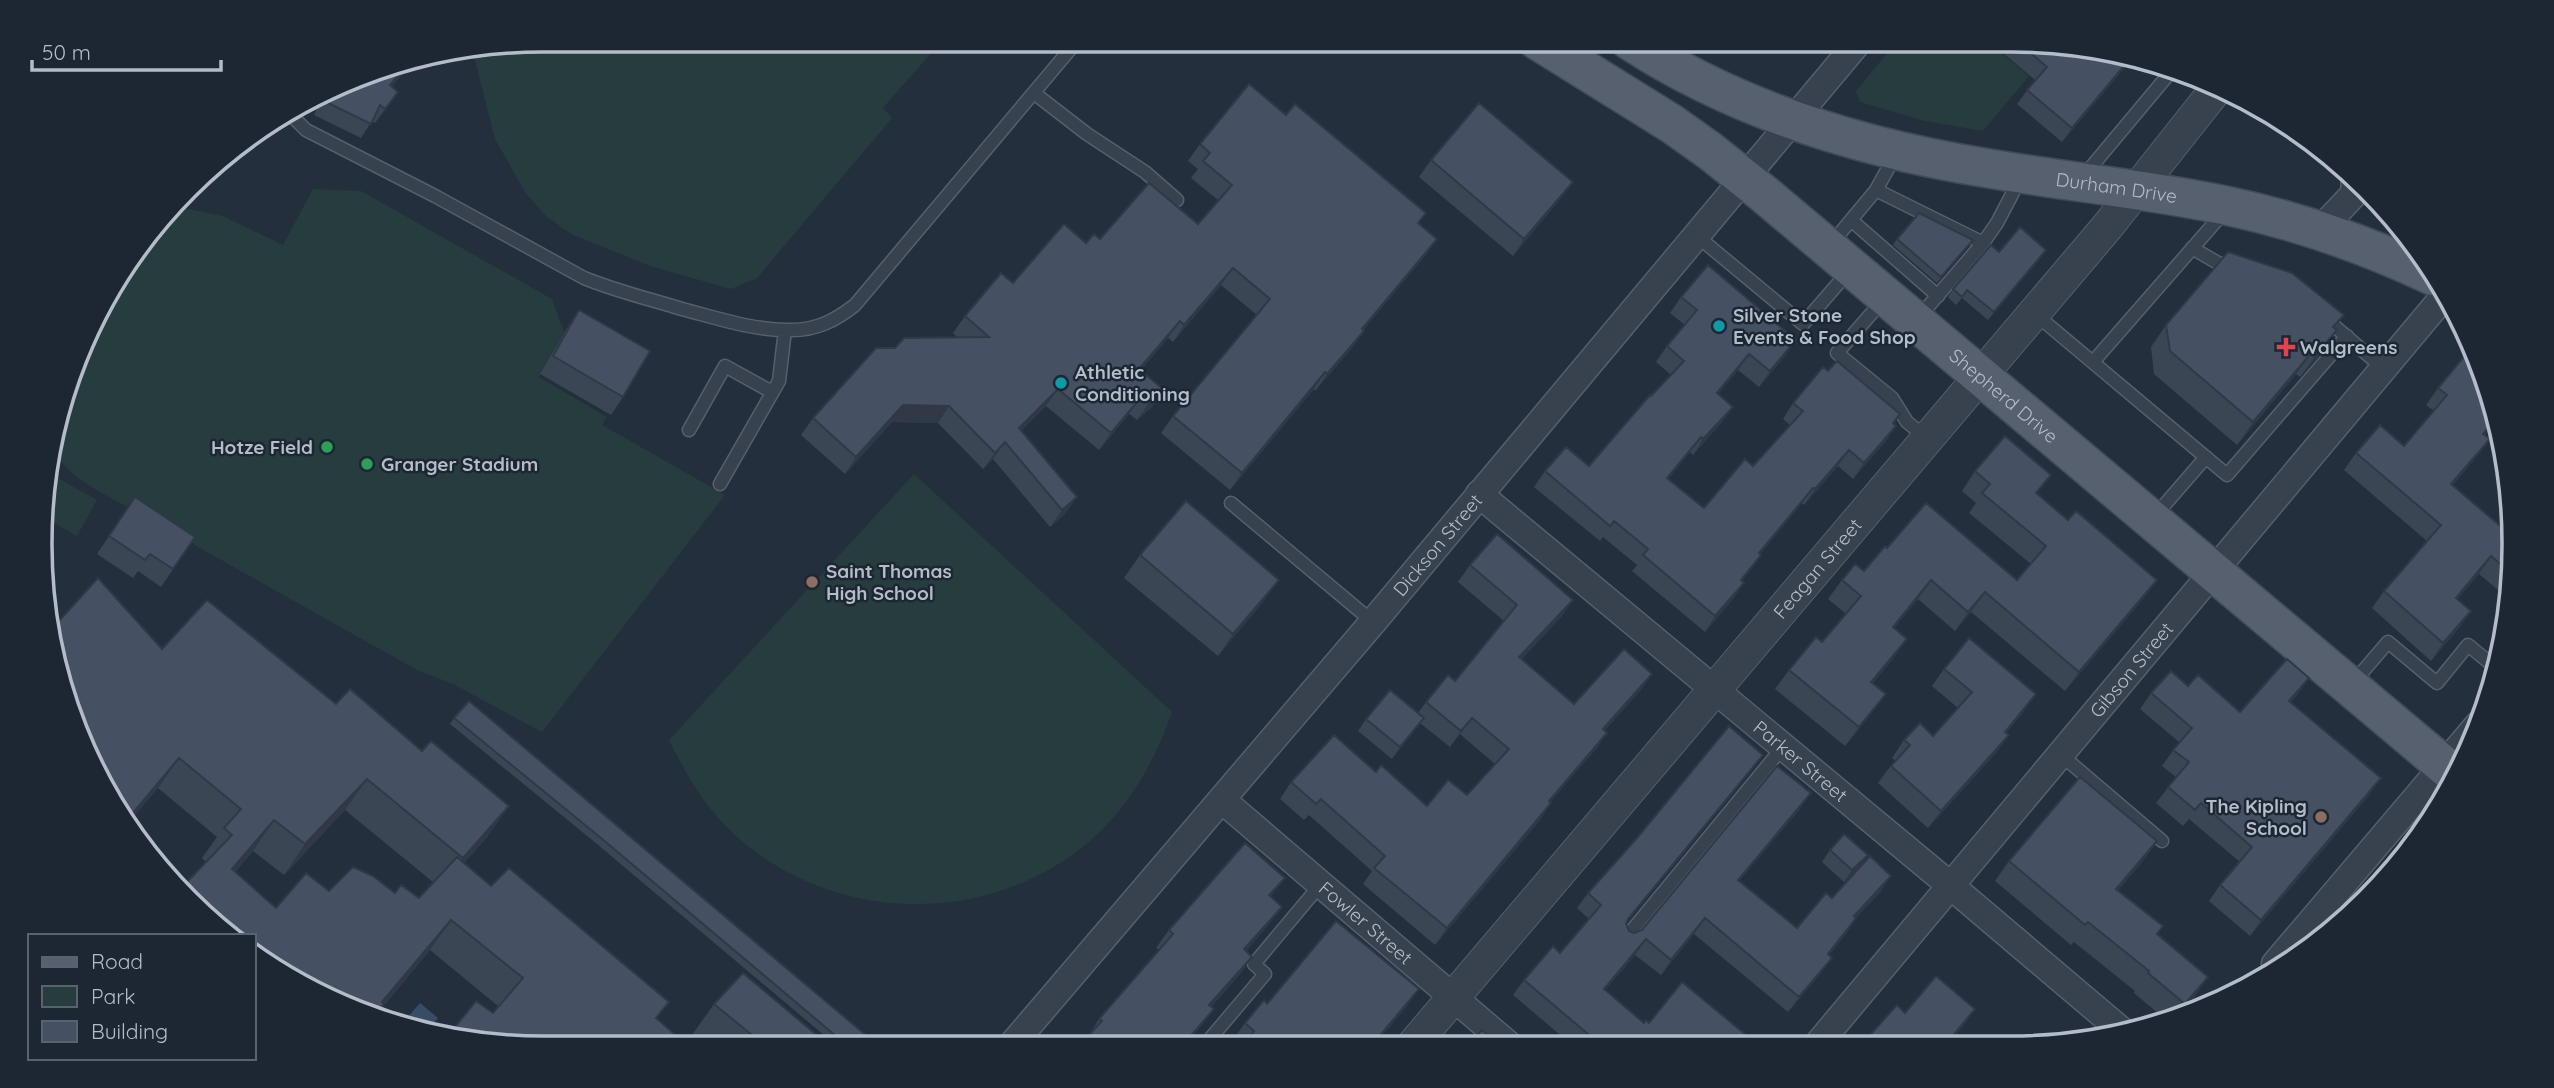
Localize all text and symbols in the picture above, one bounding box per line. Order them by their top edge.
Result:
scale bar [32,28,220,72]
text: 50 m [42,39,91,65]
street label: Durham Drive [2054,167,2179,208]
place label: Silver Stone Events & Food Shop [1733,303,1916,349]
marker: Silver Stone Events & Food Shop [1711,318,1727,334]
place label: Walgreens [2300,335,2397,359]
marker: Walgreens [2278,339,2294,355]
street label: Shepherd Drive [1945,343,2063,448]
place label: Athletic Conditioning [1075,360,1190,406]
marker: Athletic Conditioning [1053,375,1069,391]
place label: Hotze Field [211,435,313,459]
marker: Hotze Field [319,439,335,455]
place label: Granger Stadium [381,452,538,476]
marker: Granger Stadium [359,456,375,472]
street label: Dickson Street [1388,489,1487,601]
street label: Feagan Street [1768,513,1867,624]
place label: Saint Thomas High School [826,559,952,605]
marker: Saint Thomas High School [804,574,820,590]
street label: Gibson Street [2084,617,2178,723]
street label: Parker Street [1749,715,1852,807]
place label: The Kipling School [2206,794,2307,840]
marker: The Kipling School [2313,809,2329,825]
street label: Fowler Street [1314,876,1418,969]
legend [28,934,256,1060]
text: Road [91,948,143,974]
text: Park [91,983,135,1009]
text: Building [91,1018,168,1044]

